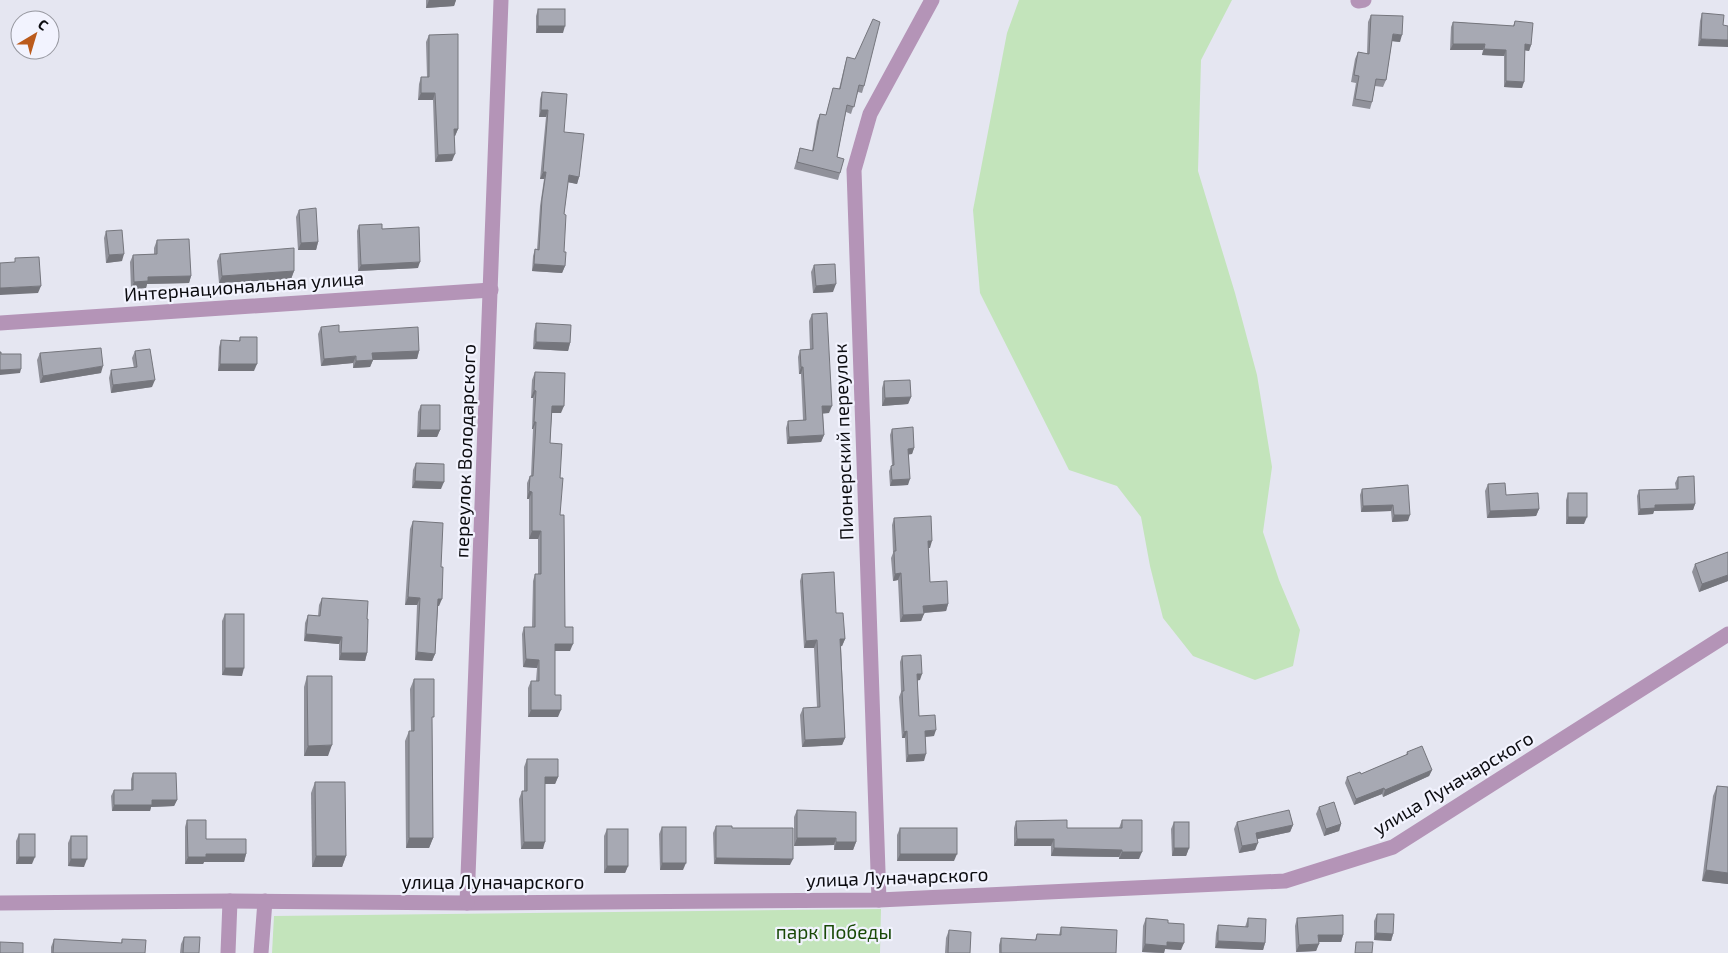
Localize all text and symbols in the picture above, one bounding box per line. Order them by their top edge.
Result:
north arrow [10,10,60,60]
text: С [35,15,52,34]
street label: Интернациональная улица [123,266,365,306]
street label: Пионерский переулок [828,343,858,541]
street label: переулок Володарского [449,344,481,558]
street label: улица Луначарского [1368,726,1538,840]
street label: улица Луначарского [805,862,989,892]
street label: улица Луначарского [402,870,584,894]
park label: парк Победы [776,920,892,943]

